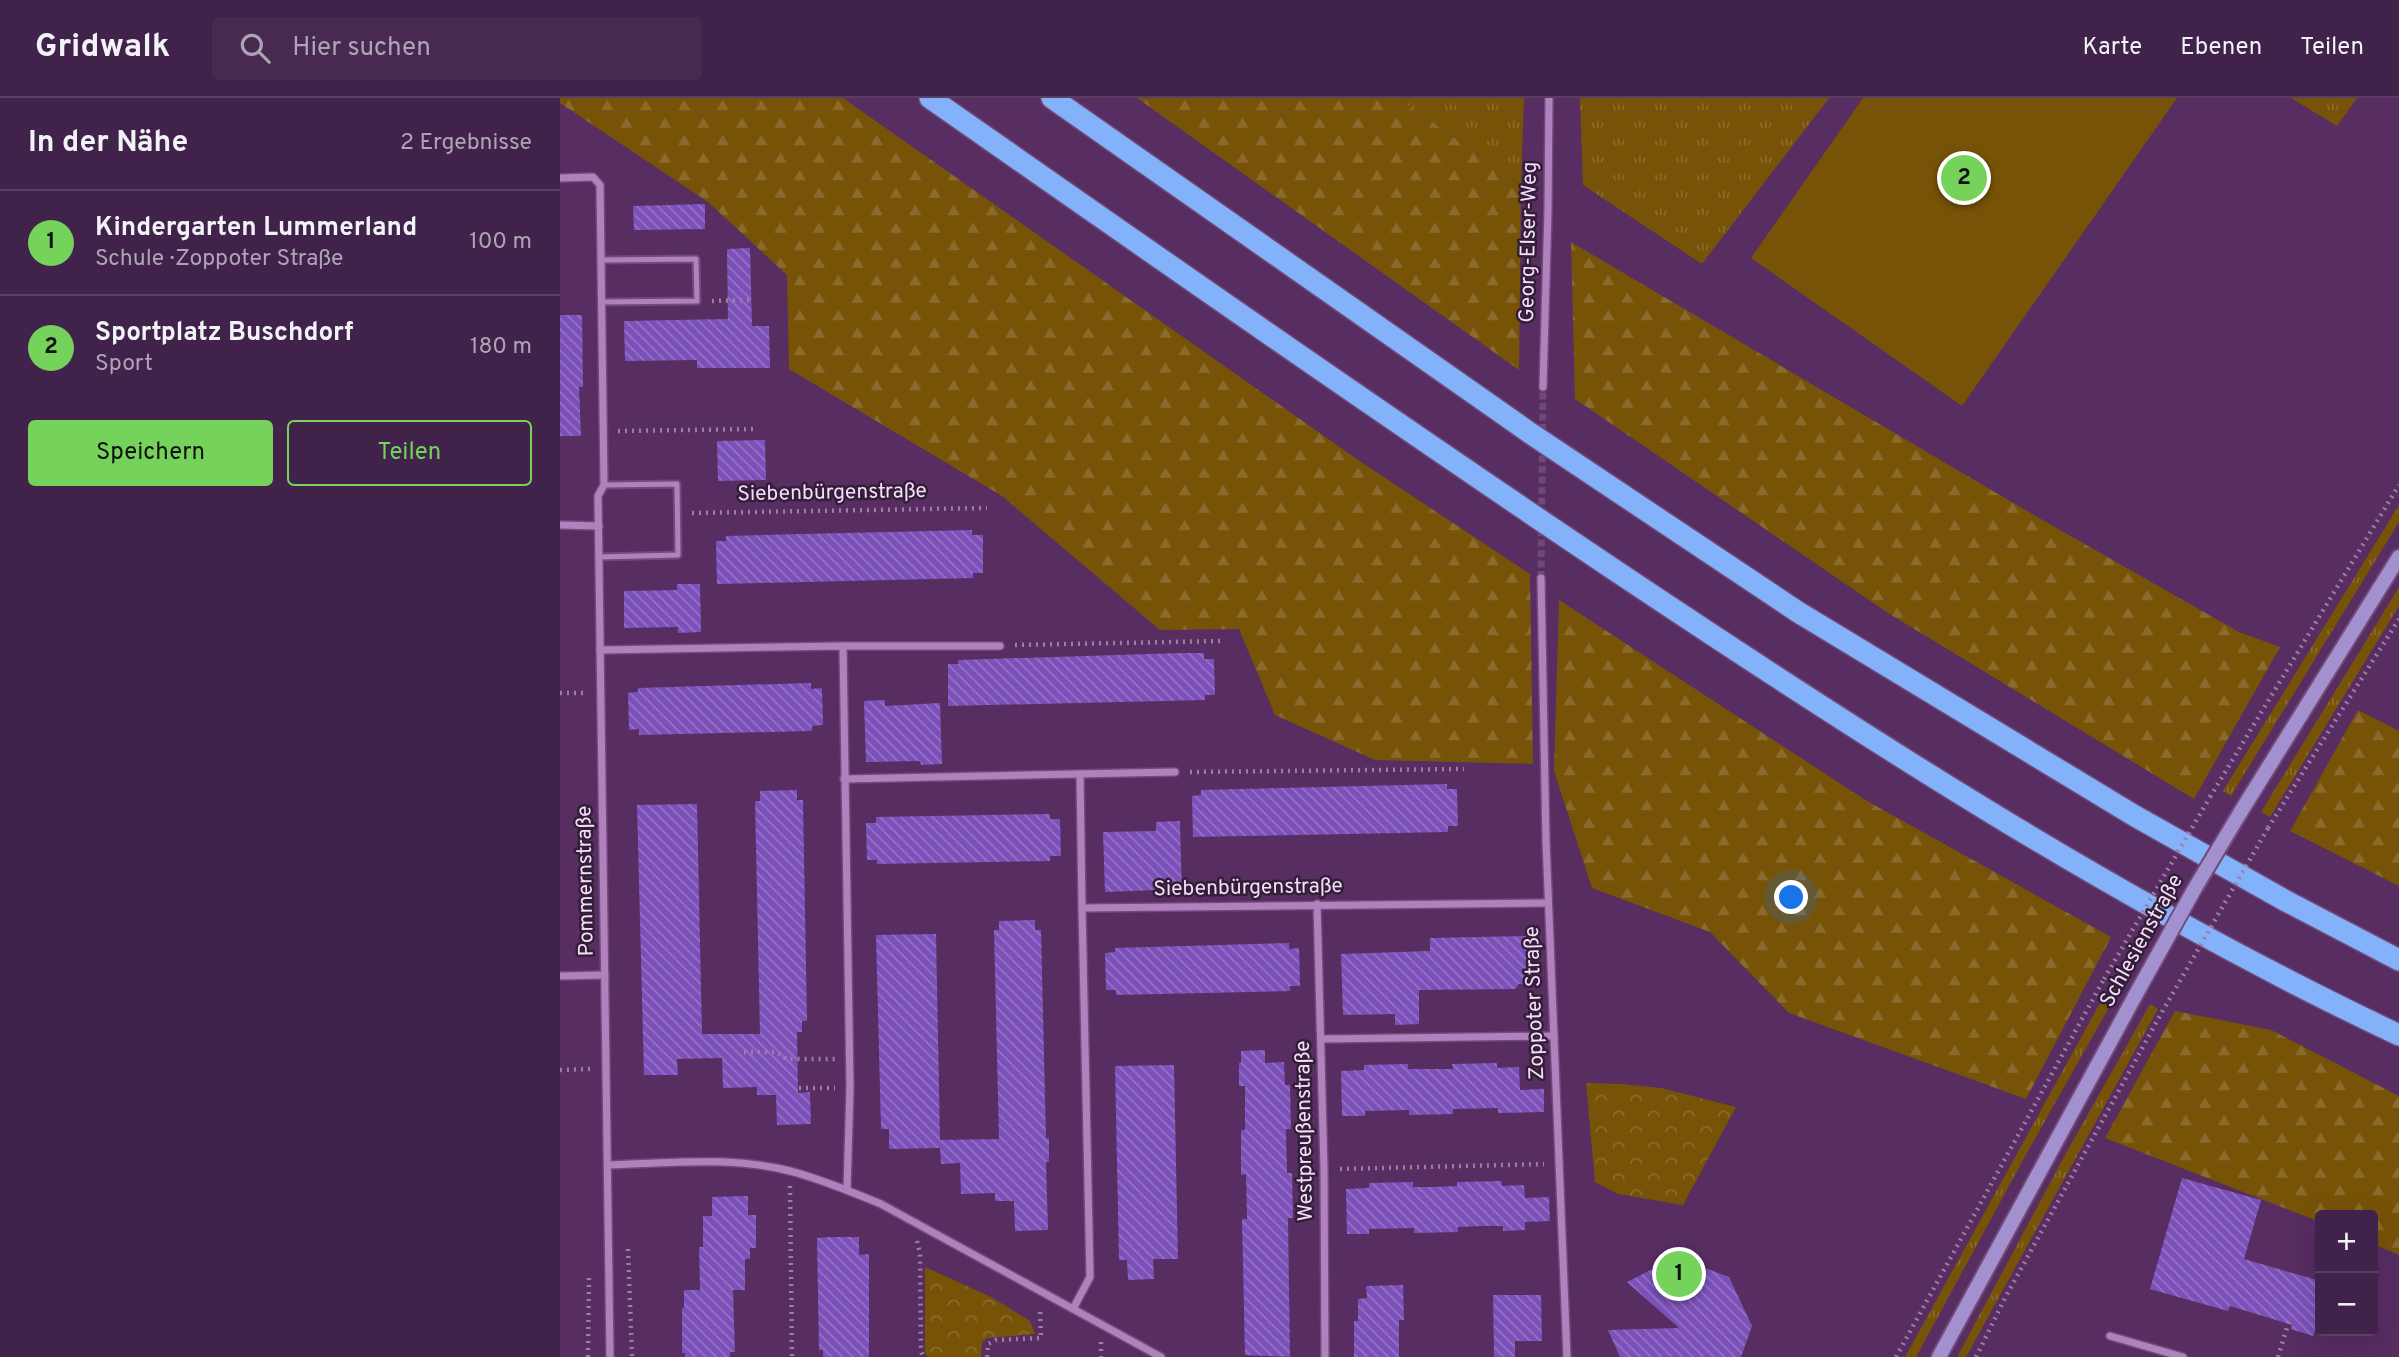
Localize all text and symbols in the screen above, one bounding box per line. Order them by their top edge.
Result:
search box [212,17,702,80]
text: Gridwalk [35,27,170,69]
icon: search [236,29,274,67]
text: Hier suchen [292,32,431,65]
text: Karte [2082,33,2142,63]
text: Ebenen [2180,33,2262,63]
text: Teilen [2300,33,2364,63]
text: In der Nähe [28,125,188,162]
text: 2 Ergebnisse [400,129,532,158]
pin: 2 [1941,152,1987,204]
street label: Georg-Elser-Weg [1514,161,1544,323]
text: Kindergarten Lummerland [95,212,417,245]
text: 1 [46,228,56,257]
text: 100 m [469,228,532,257]
text: Schule · Zoppoter Straße [95,245,343,274]
text: Sportplatz Buschdorf [95,317,353,350]
text: 2 [44,333,58,362]
text: 180 m [470,333,532,362]
text: Sport [95,350,153,379]
button: Speichern [28,420,273,486]
button: Teilen [287,420,532,486]
street label: Siebenbürgenstraße [737,478,927,508]
street label: Pommernstraße [571,805,601,957]
street label: Schlesienstraße [2094,870,2190,1012]
street label: Siebenbürgenstraße [1153,873,1343,903]
your location [1774,880,1808,914]
street label: Zoppoter Straße [1519,926,1551,1080]
street label: Westpreußenstraße [1290,1040,1320,1222]
map controls [2315,1210,2378,1336]
button: + [2315,1210,2378,1273]
pin: 1 [1656,1248,1702,1300]
button: − [2315,1273,2378,1336]

